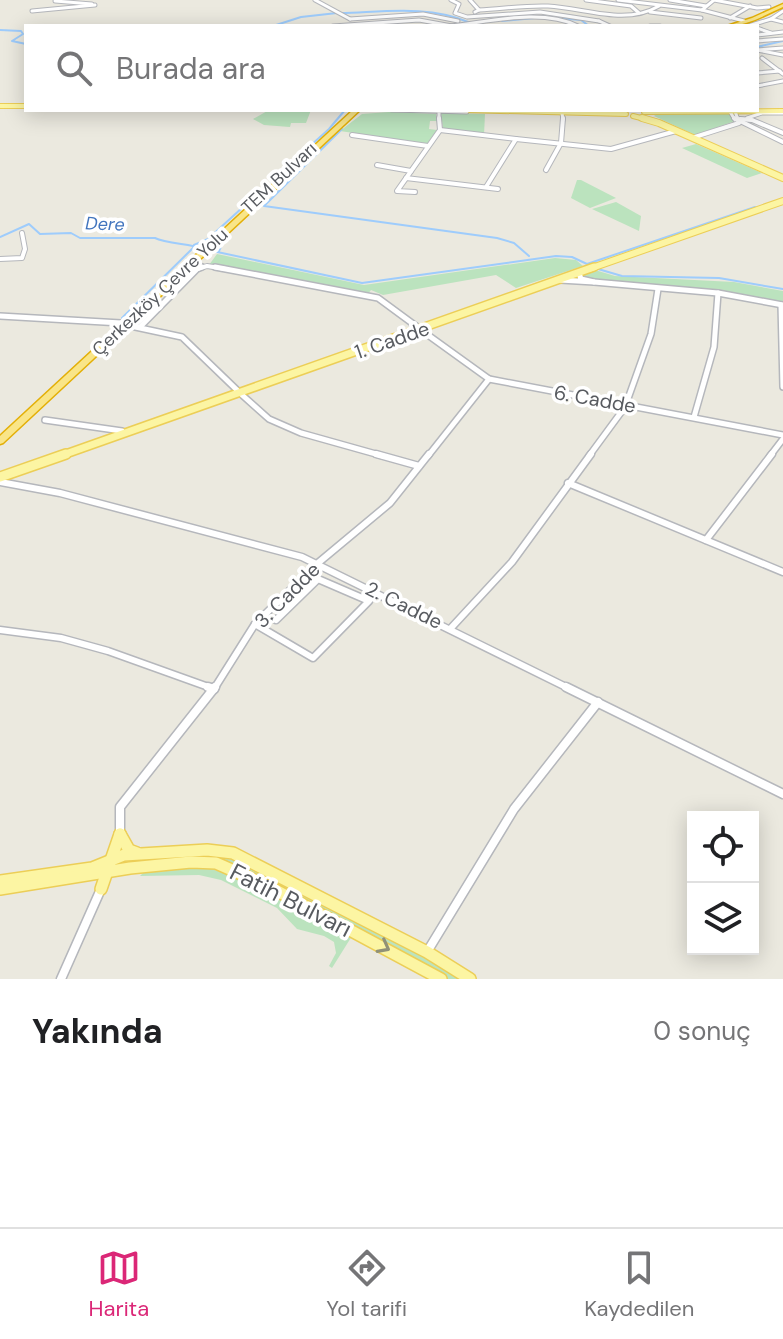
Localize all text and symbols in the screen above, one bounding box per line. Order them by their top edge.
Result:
search box [24,24,759,112]
icon: search [52,46,96,90]
text: Burada ara [116,49,266,88]
street label: TEM Bulvarı [236,137,322,219]
water label: Dere [85,211,125,237]
street label: Çerkezköy Çevre Yolu [87,223,233,361]
street label: 1. Cadde [351,315,433,365]
street label: 6. Cadde [552,379,638,419]
street label: 3. Cadde [249,557,325,633]
street label: 2. Cadde [361,575,447,635]
map controls [687,811,759,955]
button: locate [687,811,759,883]
street label: Fatih Bulvarı [225,856,357,944]
button: layers [687,883,759,955]
one-way arrow [375,938,390,953]
text: Yakında [32,1009,163,1054]
text: 0 sonuç [653,1014,751,1048]
tab: Harita [89,1246,149,1323]
tab: Yol tarifi [326,1246,407,1323]
tab: Kaydedilen [584,1246,694,1323]

